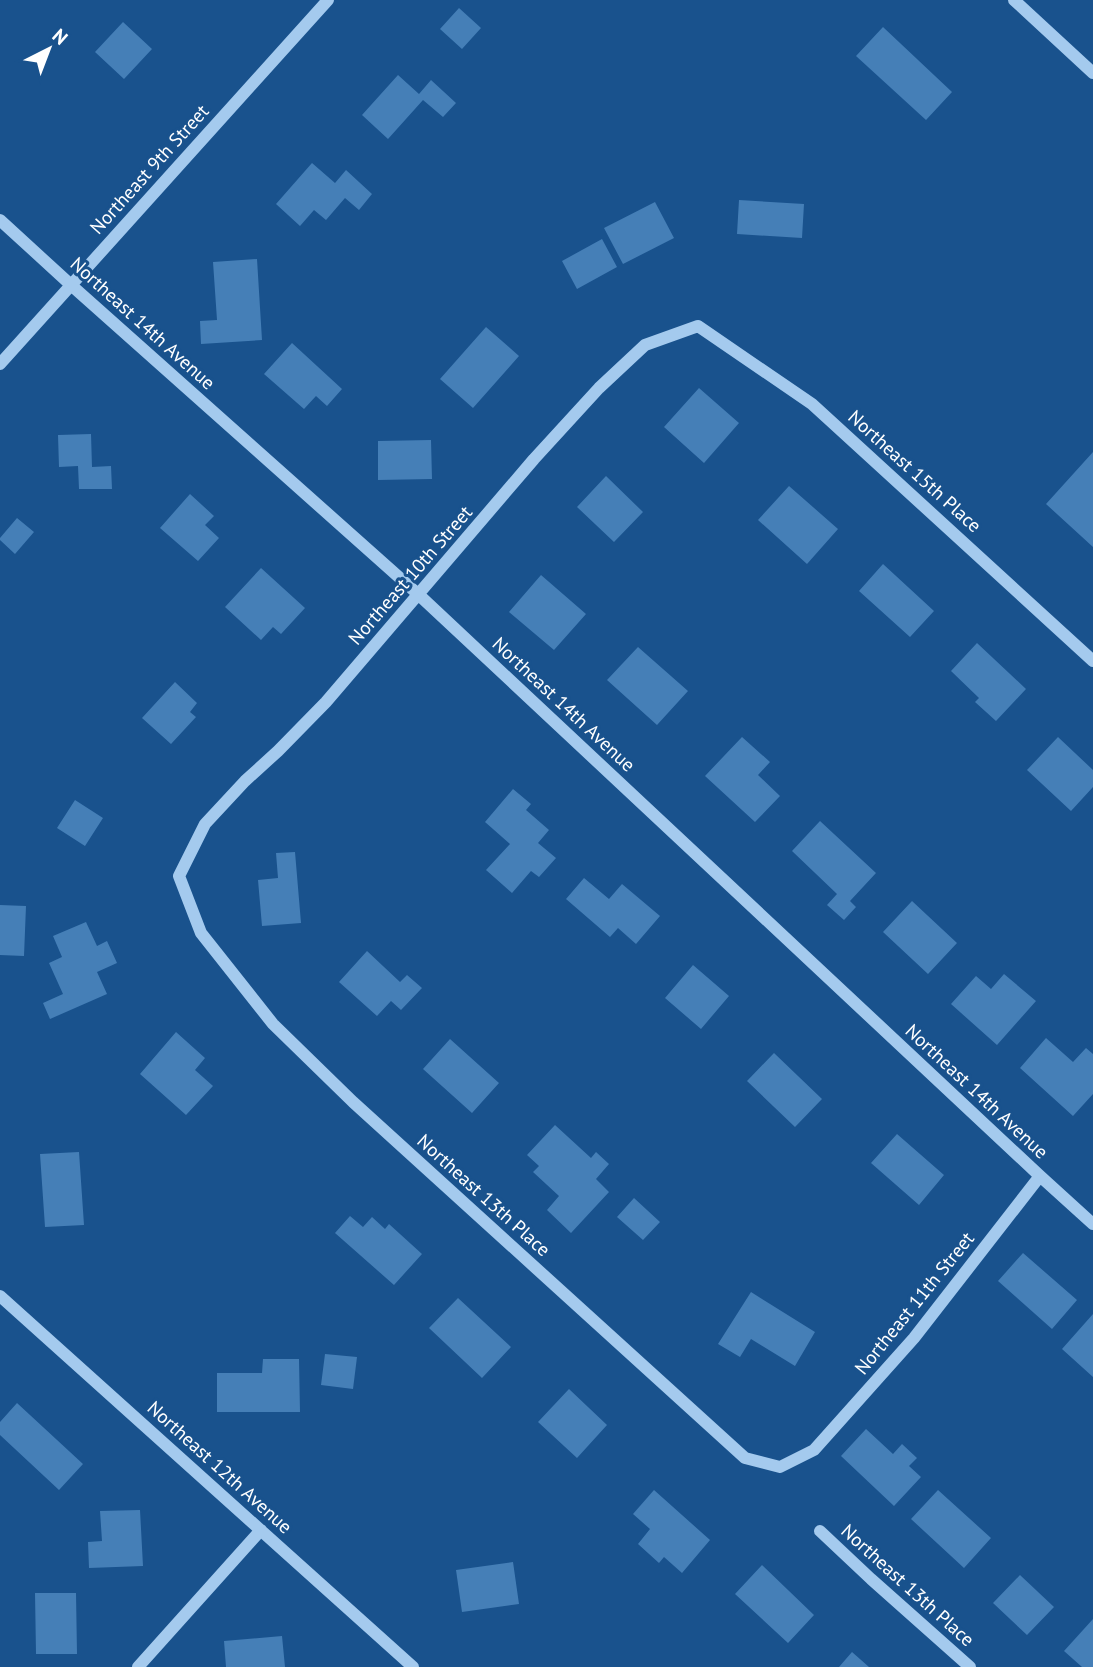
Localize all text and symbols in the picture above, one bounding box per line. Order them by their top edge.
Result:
north arrow [14,14,84,84]
text: N [48,23,73,49]
street label: Northeast 9th Street [84,99,214,239]
street label: Northeast 14th Avenue [66,252,220,394]
street label: Northeast 15th Place [843,405,987,537]
street label: Northeast 10th Street [343,500,477,650]
street label: Northeast 14th Avenue [488,632,640,776]
street label: Northeast 14th Avenue [901,1019,1053,1163]
street label: Northeast 13th Place [412,1129,556,1261]
street label: Northeast 11th Street [849,1226,979,1379]
street label: Northeast 12th Avenue [143,1396,297,1538]
street label: Northeast 13th Place [836,1519,980,1651]

